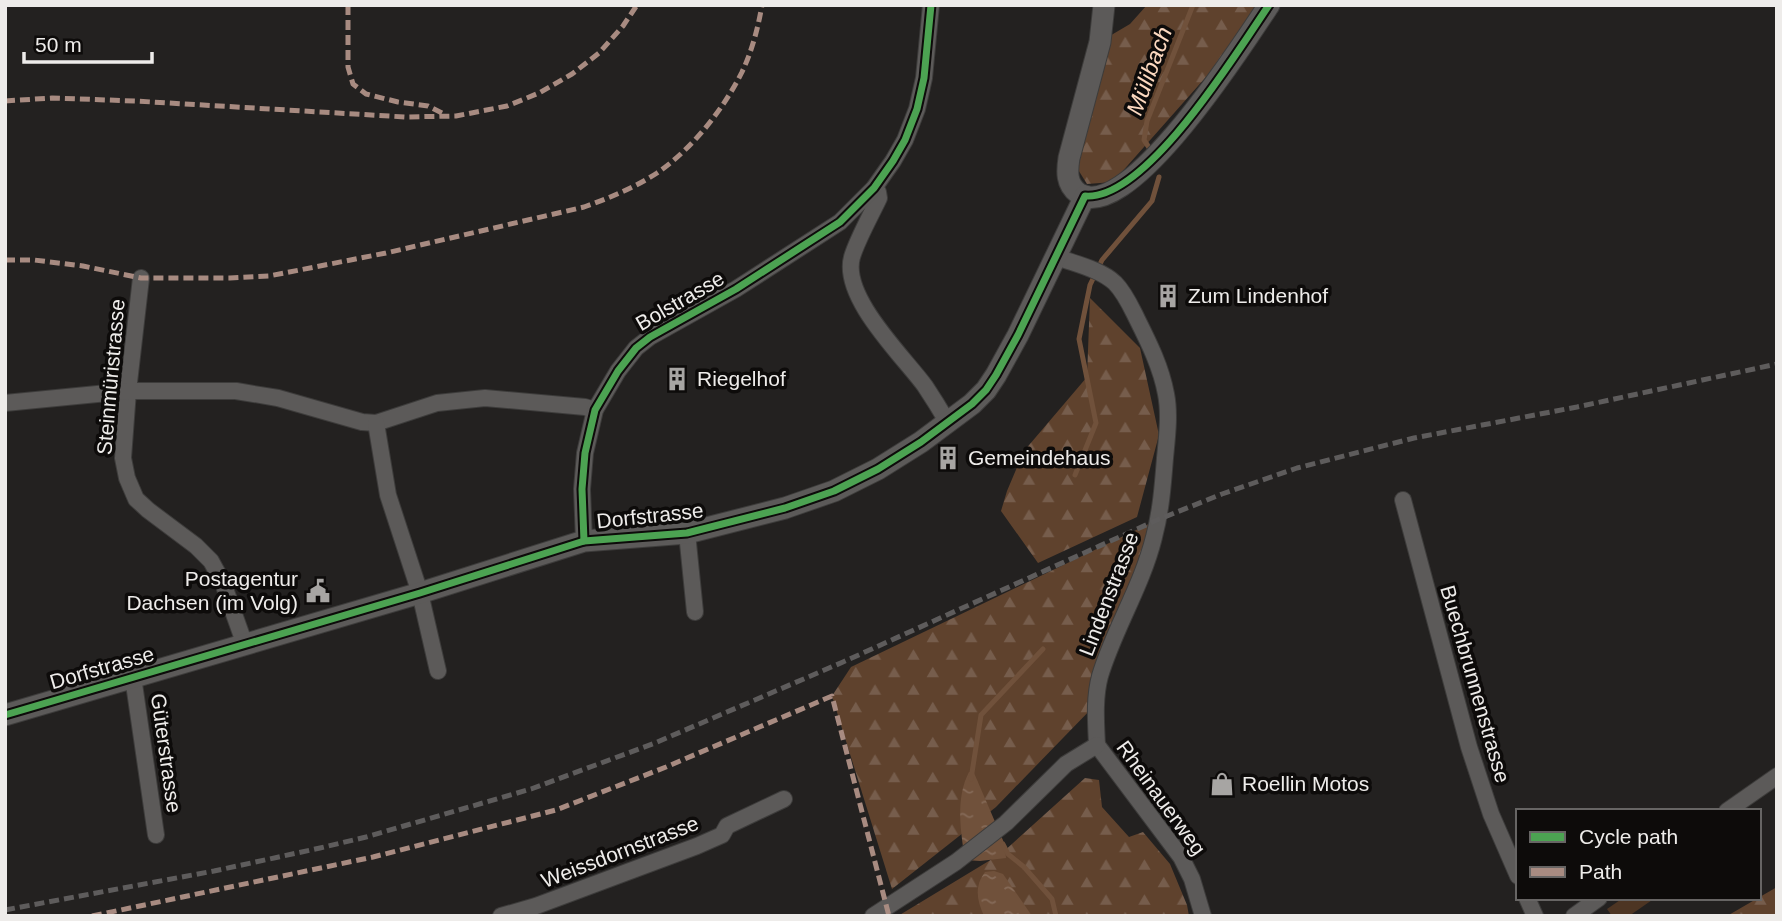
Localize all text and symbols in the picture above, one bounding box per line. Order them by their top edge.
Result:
scale bar [24,21,152,65]
water label: Mülibach [1121,23,1177,119]
text: 50 m [35,33,82,56]
street label: Bolstrasse [632,266,728,335]
building icon: Zum Lindenhof [1154,282,1182,310]
place label: Zum Lindenhof [1188,284,1328,307]
street label: Steinmüristrasse [92,298,129,456]
building icon: Riegelhof [663,365,691,393]
place label: Riegelhof [697,367,786,390]
building icon: Gemeindehaus [934,444,962,472]
place label: Gemeindehaus [968,446,1110,469]
street label: Dorfstrasse [595,498,705,533]
street label: Lindenstrasse [1074,529,1143,659]
place label: Postagentur Dachsen (im Volg) [126,567,298,614]
public building icon: Postagentur Dachsen (im Volg) [304,577,332,605]
street label: Buechbrunnenstrasse [1436,582,1515,785]
street label: Dorfstrasse [47,642,157,693]
street label: Güterstrasse [147,692,186,814]
street label: Rheinauerweg [1112,736,1211,859]
shop icon: Roellin Motos [1208,770,1236,798]
place label: Roellin Motos [1242,772,1369,795]
legend [1516,809,1761,900]
street label: Weissdornstrasse [538,811,702,892]
text: Cycle path [1579,825,1678,848]
text: Path [1579,860,1622,883]

